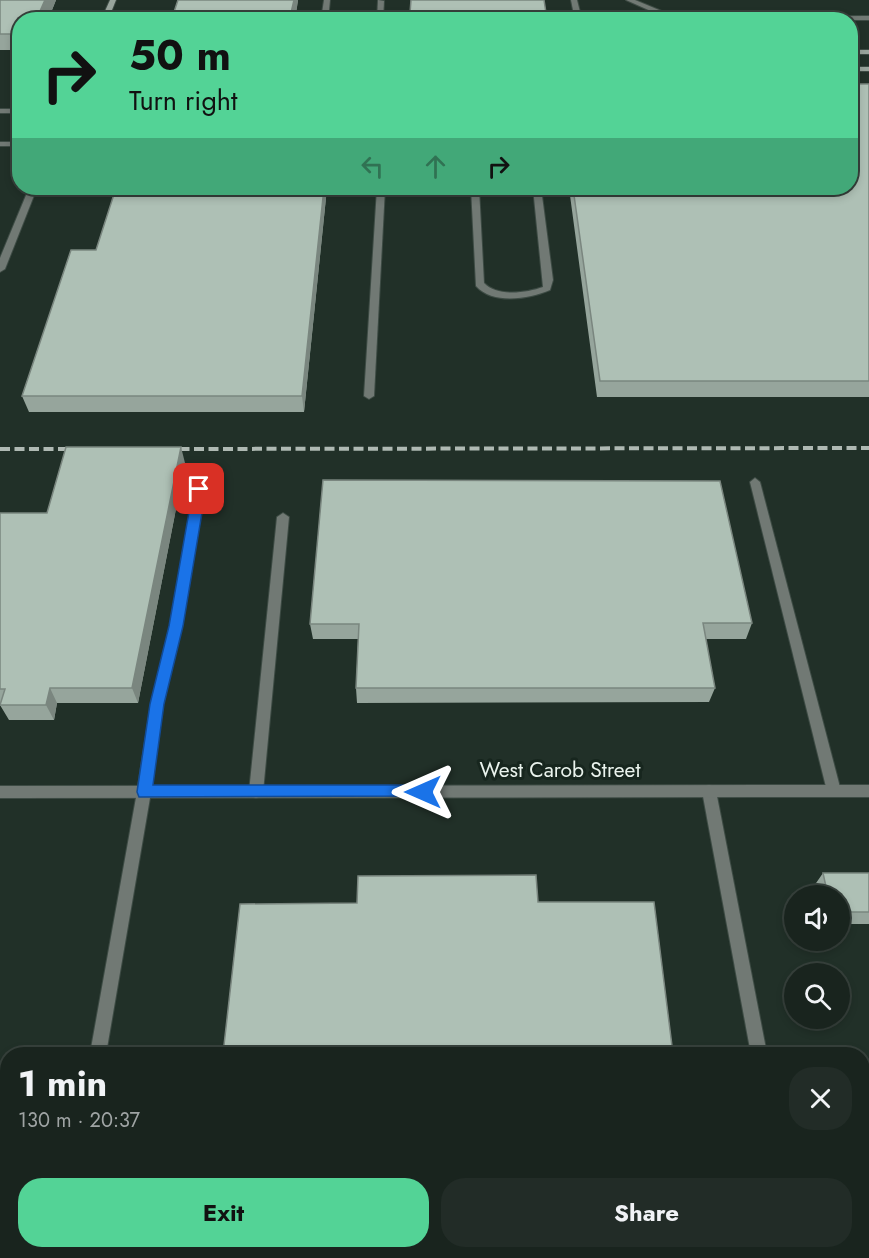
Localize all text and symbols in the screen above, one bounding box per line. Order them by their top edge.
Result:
text: 50 m [129,25,231,86]
icon: right [30,36,108,114]
text: Turn right [129,81,237,120]
icon: left [356,150,389,183]
icon: ahead [419,150,452,183]
icon: right [482,150,515,183]
pin [173,463,224,514]
icon: arrive [182,472,215,505]
street label: West Carob Street [480,755,640,785]
position arrow [391,760,455,824]
map controls [784,885,850,1029]
button: sound [784,885,850,951]
button: search [784,963,850,1029]
text: 1 min [18,1057,107,1109]
button: close [789,1067,852,1130]
text: 130 m · 20:37 [18,1106,140,1135]
button: Exit [18,1178,429,1247]
button: Share [441,1178,852,1247]

